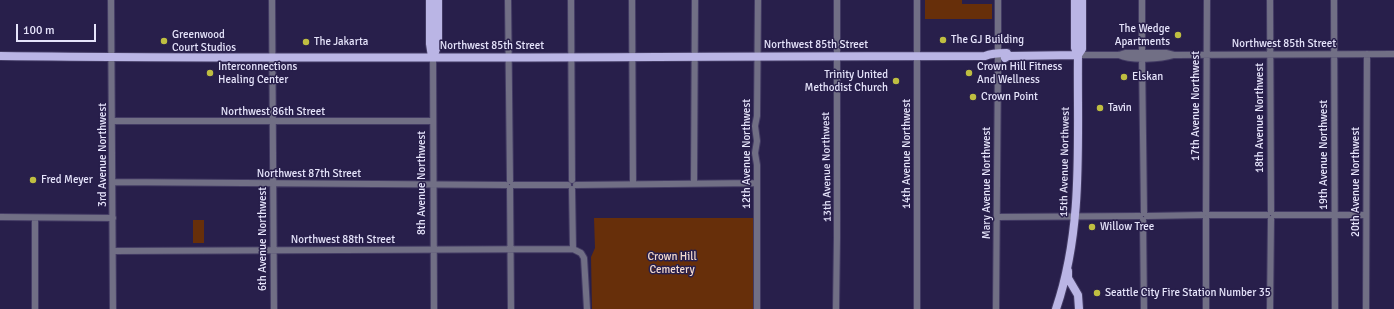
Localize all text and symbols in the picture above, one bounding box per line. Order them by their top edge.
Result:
scale bar [18,16,98,42]
place label: The Wedge Apartments [1115,22,1170,48]
text: 100 m [23,23,55,38]
place label: Greenwood Court Studios [172,28,236,54]
marker: The Wedge Apartments [1173,30,1183,40]
place label: The GJ Building [951,33,1024,47]
place label: The Jakarta [314,35,368,49]
marker: The GJ Building [938,35,948,45]
marker: Greenwood Court Studios [159,36,169,46]
marker: The Jakarta [301,37,311,47]
street label: Northwest 85th Street [1232,37,1336,51]
street label: Northwest 85th Street [764,38,868,52]
street label: Northwest 85th Street [440,39,544,53]
street label: 17th Avenue Northwest [1189,51,1203,161]
place label: Interconnections Healing Center [218,60,297,86]
place label: Crown Hill Fitness And Wellness [977,60,1062,86]
street label: 18th Avenue Northwest [1253,63,1267,173]
marker: Interconnections Healing Center [205,68,215,78]
place label: Trinity United Methodist Church [805,68,888,94]
marker: Crown Hill Fitness And Wellness [964,68,974,78]
place label: Elskan [1132,70,1163,84]
marker: Elskan [1119,72,1129,82]
marker: Trinity United Methodist Church [891,76,901,86]
place label: Crown Point [981,90,1038,104]
marker: Crown Point [968,92,978,102]
street label: 12th Avenue Northwest [740,99,754,209]
street label: 14th Avenue Northwest [900,99,914,209]
street label: 19th Avenue Northwest [1317,100,1331,210]
place label: Tavin [1108,101,1132,115]
street label: 3rd Avenue Northwest [96,103,110,207]
marker: Tavin [1095,103,1105,113]
street label: Northwest 86th Street [221,105,325,119]
street label: 15th Avenue Northwest [1057,107,1073,217]
street label: 13th Avenue Northwest [819,112,835,222]
street label: Mary Avenue Northwest [980,127,994,239]
street label: 20th Avenue Northwest [1349,127,1363,237]
street label: 8th Avenue Northwest [415,131,429,235]
street label: Northwest 87th Street [257,167,361,181]
place label: Fred Meyer [41,173,93,187]
marker: Fred Meyer [28,175,38,185]
street label: 6th Avenue Northwest [256,187,270,291]
place label: Willow Tree [1100,220,1154,234]
marker: Willow Tree [1087,222,1097,232]
street label: Northwest 88th Street [291,233,395,247]
park label: Crown Hill Cemetery [647,250,697,276]
place label: Seattle City Fire Station Number 35 [1105,286,1271,300]
marker: Seattle City Fire Station Number 35 [1092,288,1102,298]

